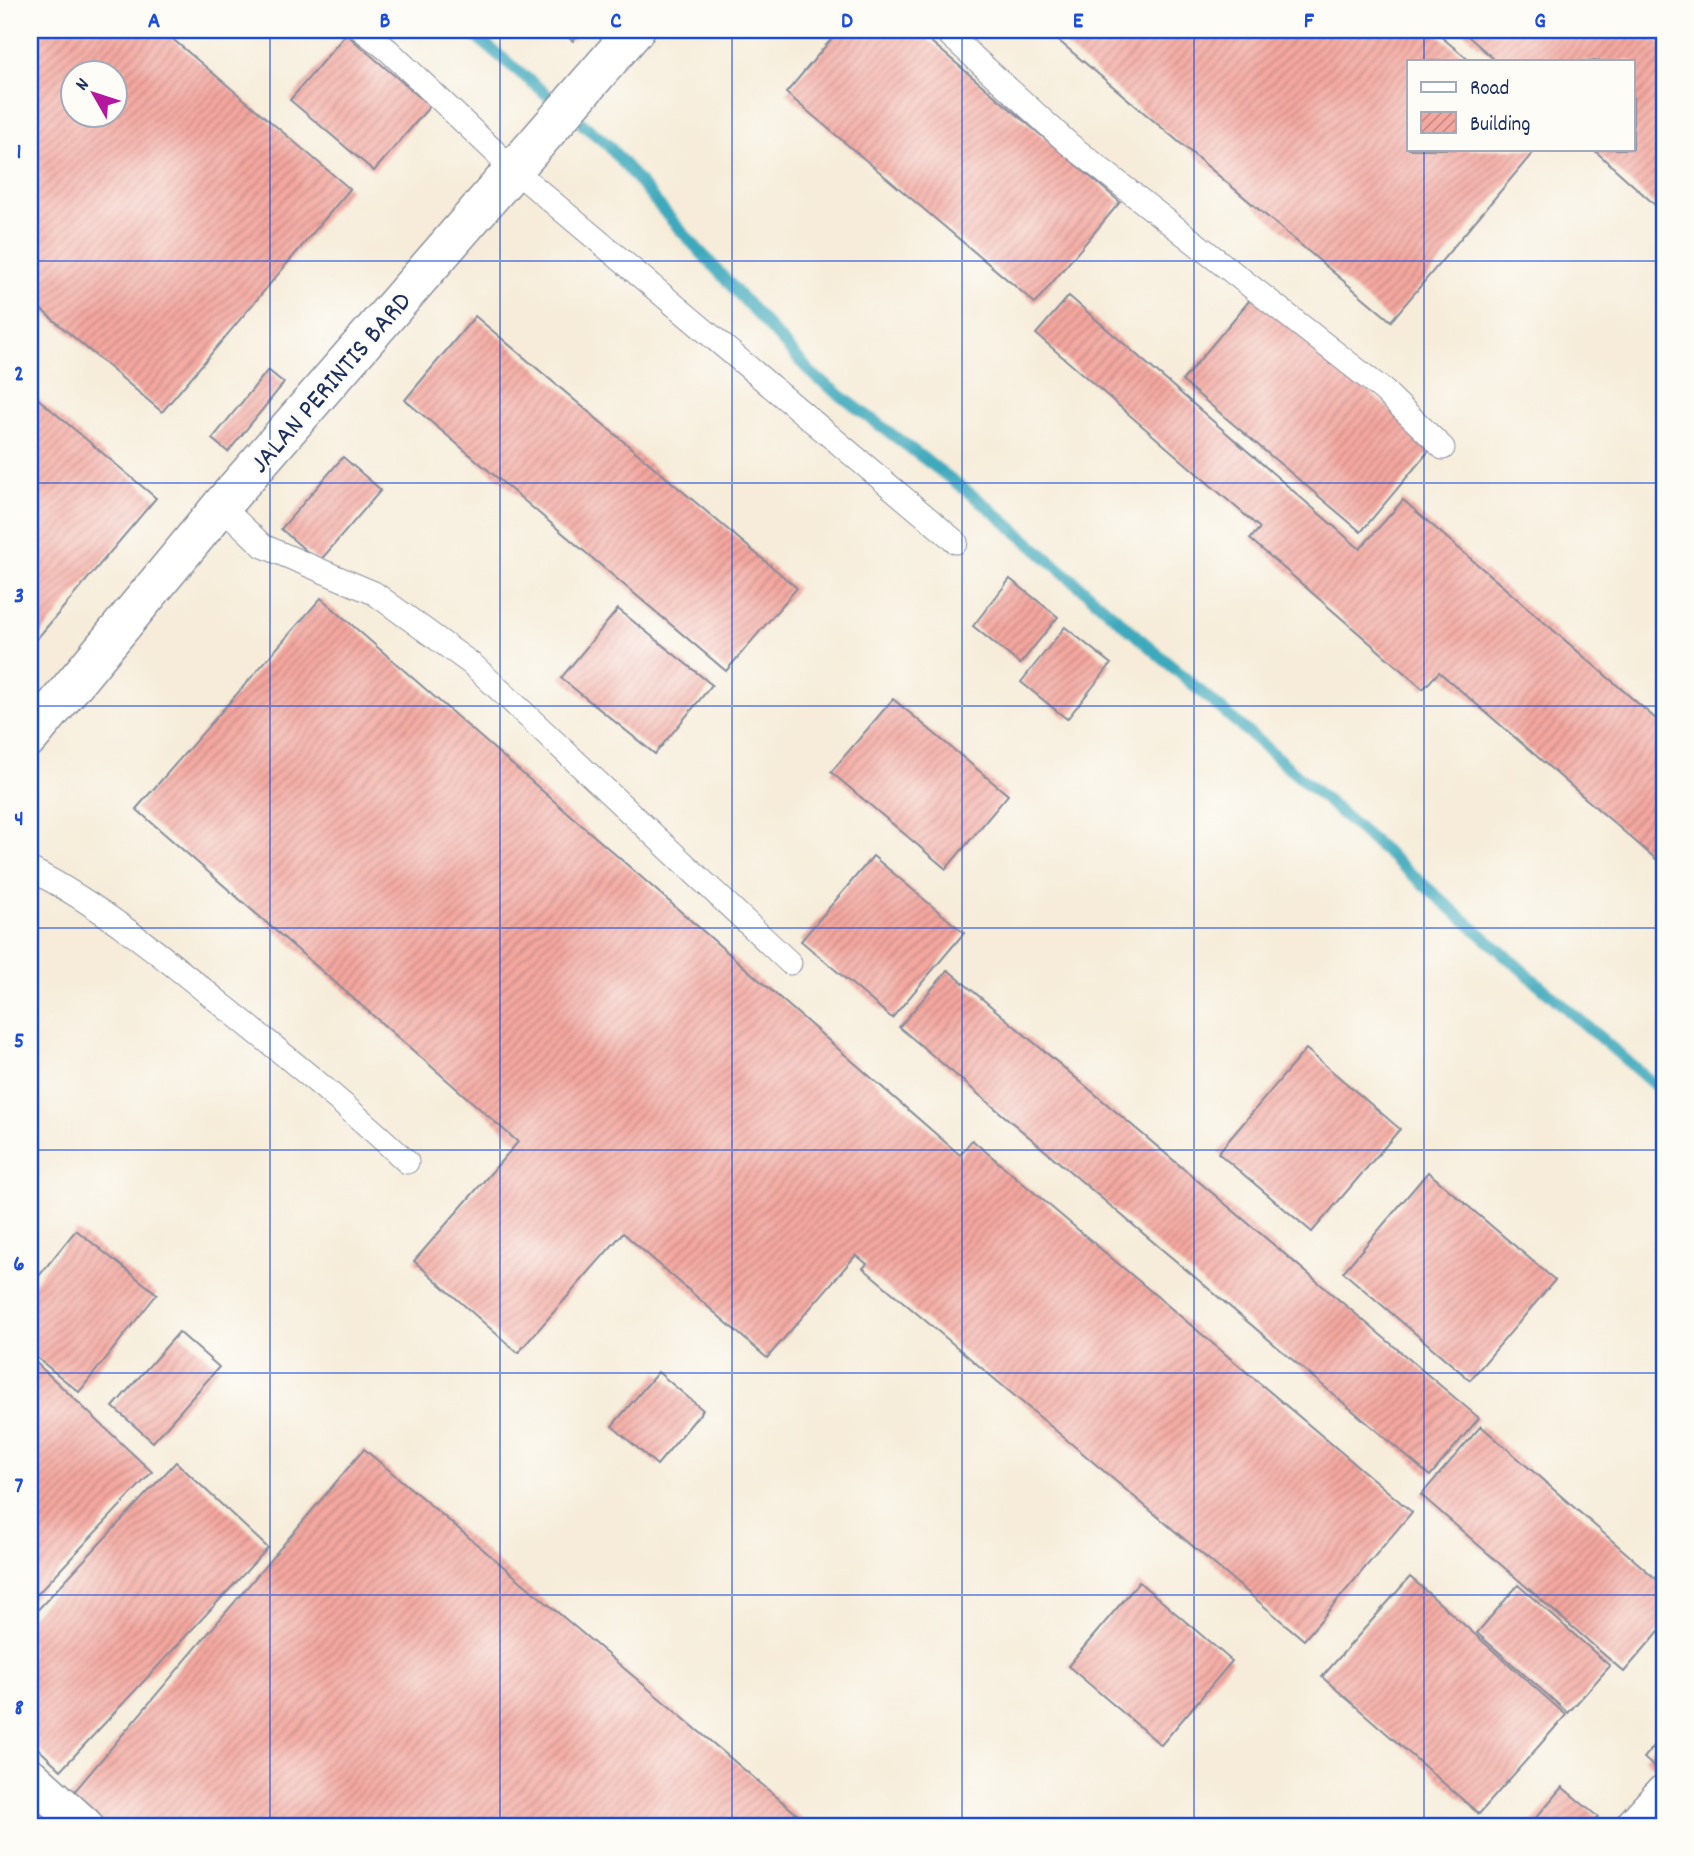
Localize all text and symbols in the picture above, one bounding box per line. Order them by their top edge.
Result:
text: A [148,6,160,39]
text: B [380,6,391,39]
text: C [610,6,622,39]
text: D [841,6,853,39]
text: E [1073,6,1084,39]
text: F [1304,6,1315,39]
text: G [1534,6,1546,39]
north arrow [60,60,130,130]
legend [1407,60,1634,150]
text: N [70,73,97,98]
text: Road [1470,75,1509,105]
text: Building [1470,111,1530,141]
text: 1 [16,137,22,170]
street label: JALAN PERINTIS BARD [242,285,423,484]
text: 2 [14,359,24,392]
text: 3 [14,581,24,614]
text: 4 [14,804,24,837]
text: 5 [14,1026,24,1059]
text: 6 [13,1249,25,1282]
text: 7 [15,1471,24,1504]
text: 8 [14,1693,24,1726]

